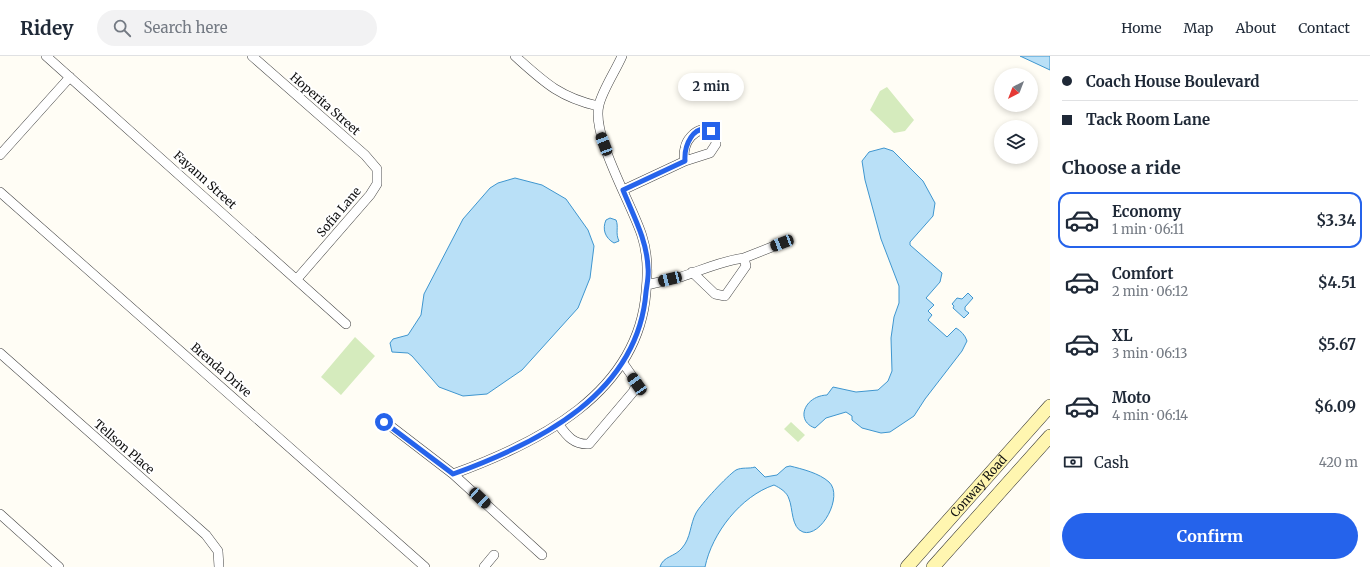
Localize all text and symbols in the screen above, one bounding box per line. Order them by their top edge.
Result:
search box [97,10,377,46]
text: Ridey [20,16,73,40]
icon: search [111,17,133,39]
text: Search here [143,18,228,37]
text: Home [1121,19,1162,37]
text: Map [1184,19,1213,37]
text: About [1235,19,1276,37]
text: Contact [1298,19,1350,37]
north arrow [994,68,1038,112]
map controls [994,68,1038,164]
street label: Hoperita Street [287,69,364,138]
text: Coach House Boulevard [1086,72,1260,91]
callout: 2 min [678,73,744,101]
text: 2 min [692,78,730,95]
text: Tack Room Lane [1086,110,1210,129]
button: layers [994,120,1038,164]
route end [702,122,720,140]
car [594,131,614,157]
street label: Fayann Street [171,147,240,212]
text: Choose a ride [1062,156,1181,179]
street label: Sofia Lane [313,184,364,240]
icon: car [1064,202,1100,238]
text: Economy [1112,202,1181,221]
text: $3.34 [1316,211,1356,230]
text: 1 min · 06:11 [1112,221,1184,238]
car [769,233,795,253]
icon: car [1064,264,1100,300]
text: Comfort [1112,264,1173,283]
car [657,270,683,288]
text: $4.51 [1318,273,1356,292]
text: 2 min · 06:12 [1112,283,1188,300]
icon: car [1064,326,1100,362]
text: XL [1112,326,1133,345]
text: $5.67 [1318,335,1356,354]
street label: Brenda Drive [188,339,255,400]
text: 3 min · 06:13 [1112,345,1187,362]
car [625,371,649,397]
icon: car [1064,388,1100,424]
text: Moto [1112,388,1151,407]
text: $6.09 [1314,397,1356,416]
text: 4 min · 06:14 [1112,407,1188,424]
route start [375,413,393,431]
street label: Tellson Place [91,416,158,477]
icon: cash [1062,451,1084,473]
street label: Conway Road [947,452,1010,520]
text: Cash [1094,453,1129,472]
text: 420 m [1319,454,1358,471]
car [467,485,493,511]
button: Confirm [1062,513,1358,559]

